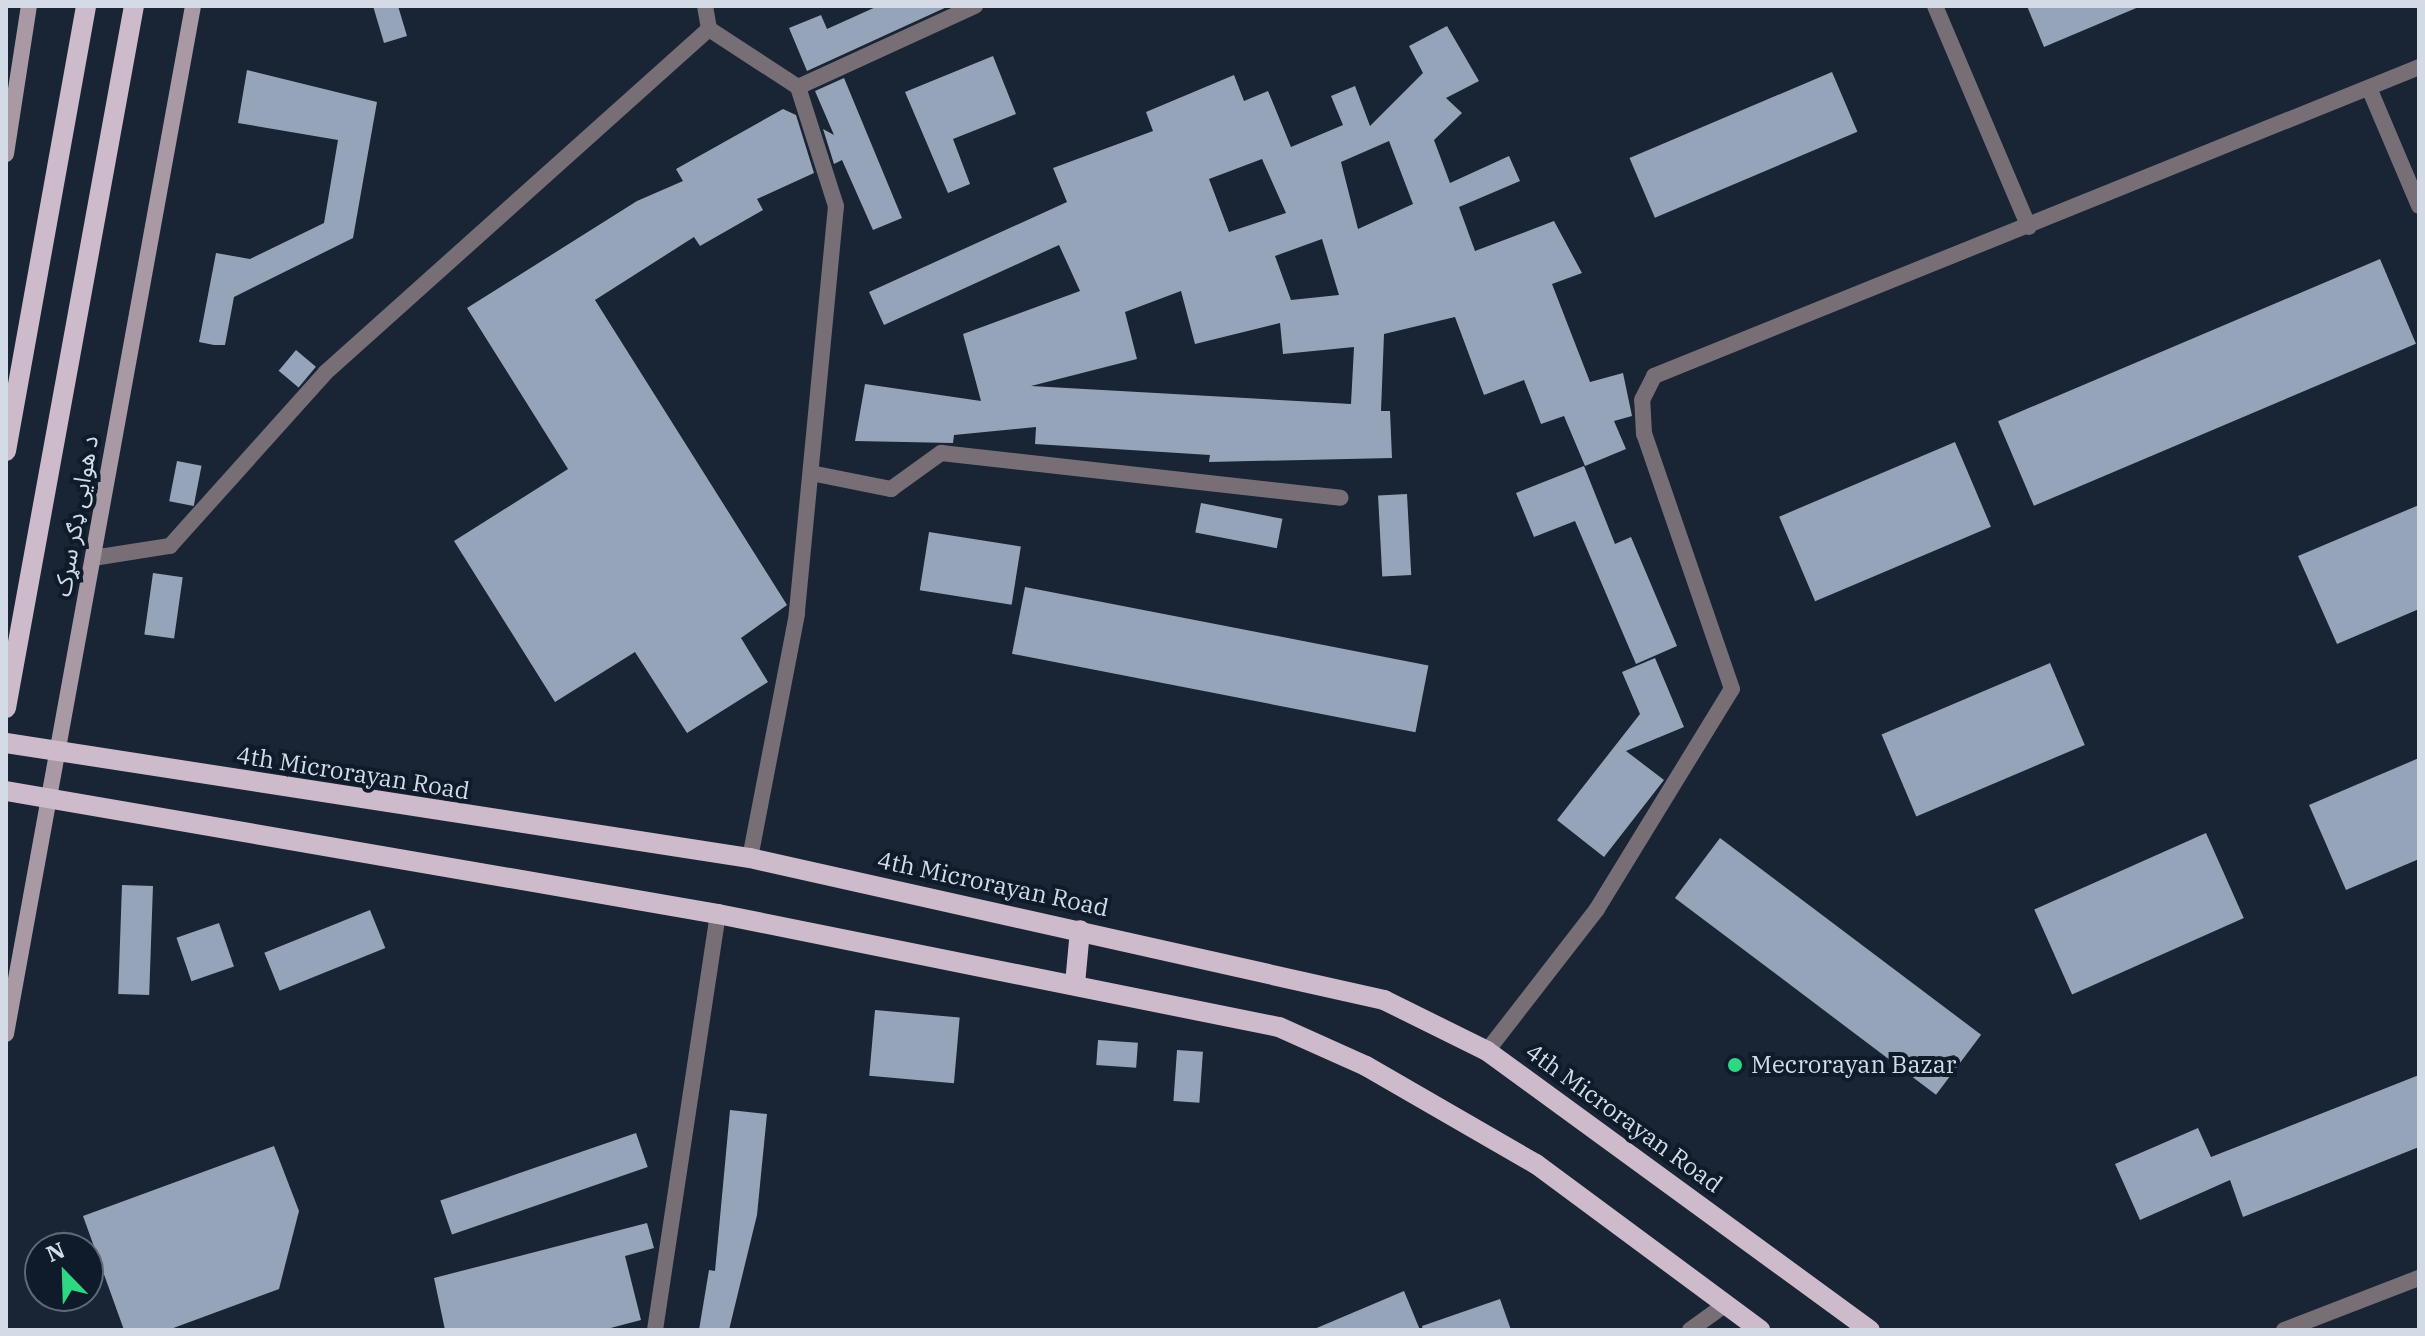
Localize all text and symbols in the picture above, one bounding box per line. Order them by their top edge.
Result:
street label: د هوایی ډګر سړک [48,433,104,599]
street label: 4th Microrayan Road [234,740,472,806]
street label: 4th Microrayan Road [875,845,1111,923]
street label: 4th Microrayan Road [1520,1037,1728,1199]
place label: Mecrorayan Bazar [1751,1051,1956,1079]
marker: Mecrorayan Bazar [1726,1056,1744,1074]
north arrow [24,1232,104,1312]
text: N [42,1235,69,1268]

